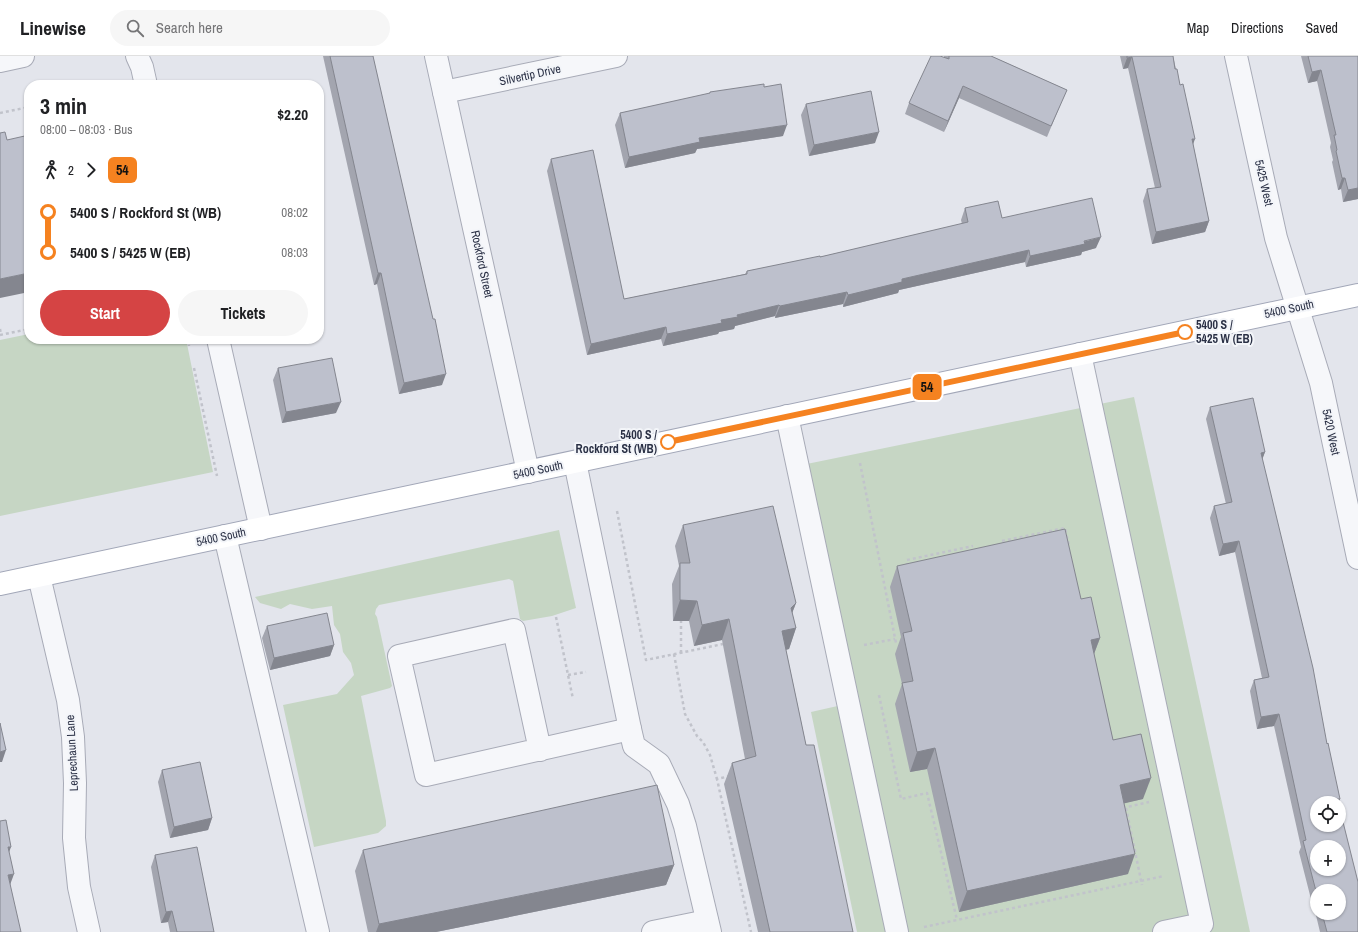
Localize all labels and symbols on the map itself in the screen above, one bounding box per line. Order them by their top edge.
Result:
street label: Silvertip Drive [498,61,562,89]
street label: 5425 West [1251,158,1277,208]
street label: Rockford Street [467,229,497,299]
street label: 5400 South [1263,296,1315,322]
place label: 5400 S / 5425 W (EB) [1196,317,1253,347]
marker: 5400 S / 5425 W (EB) [1177,324,1193,340]
line badge: 54 [909,374,945,400]
street label: 5420 West [1318,407,1344,457]
place label: 5400 S / Rockford St (WB) [576,427,657,457]
marker: 5400 S / Rockford St (WB) [660,434,676,450]
street label: 5400 South [512,457,564,483]
street label: 5400 South [195,524,247,550]
street label: Leprechaun Lane [62,714,82,792]

